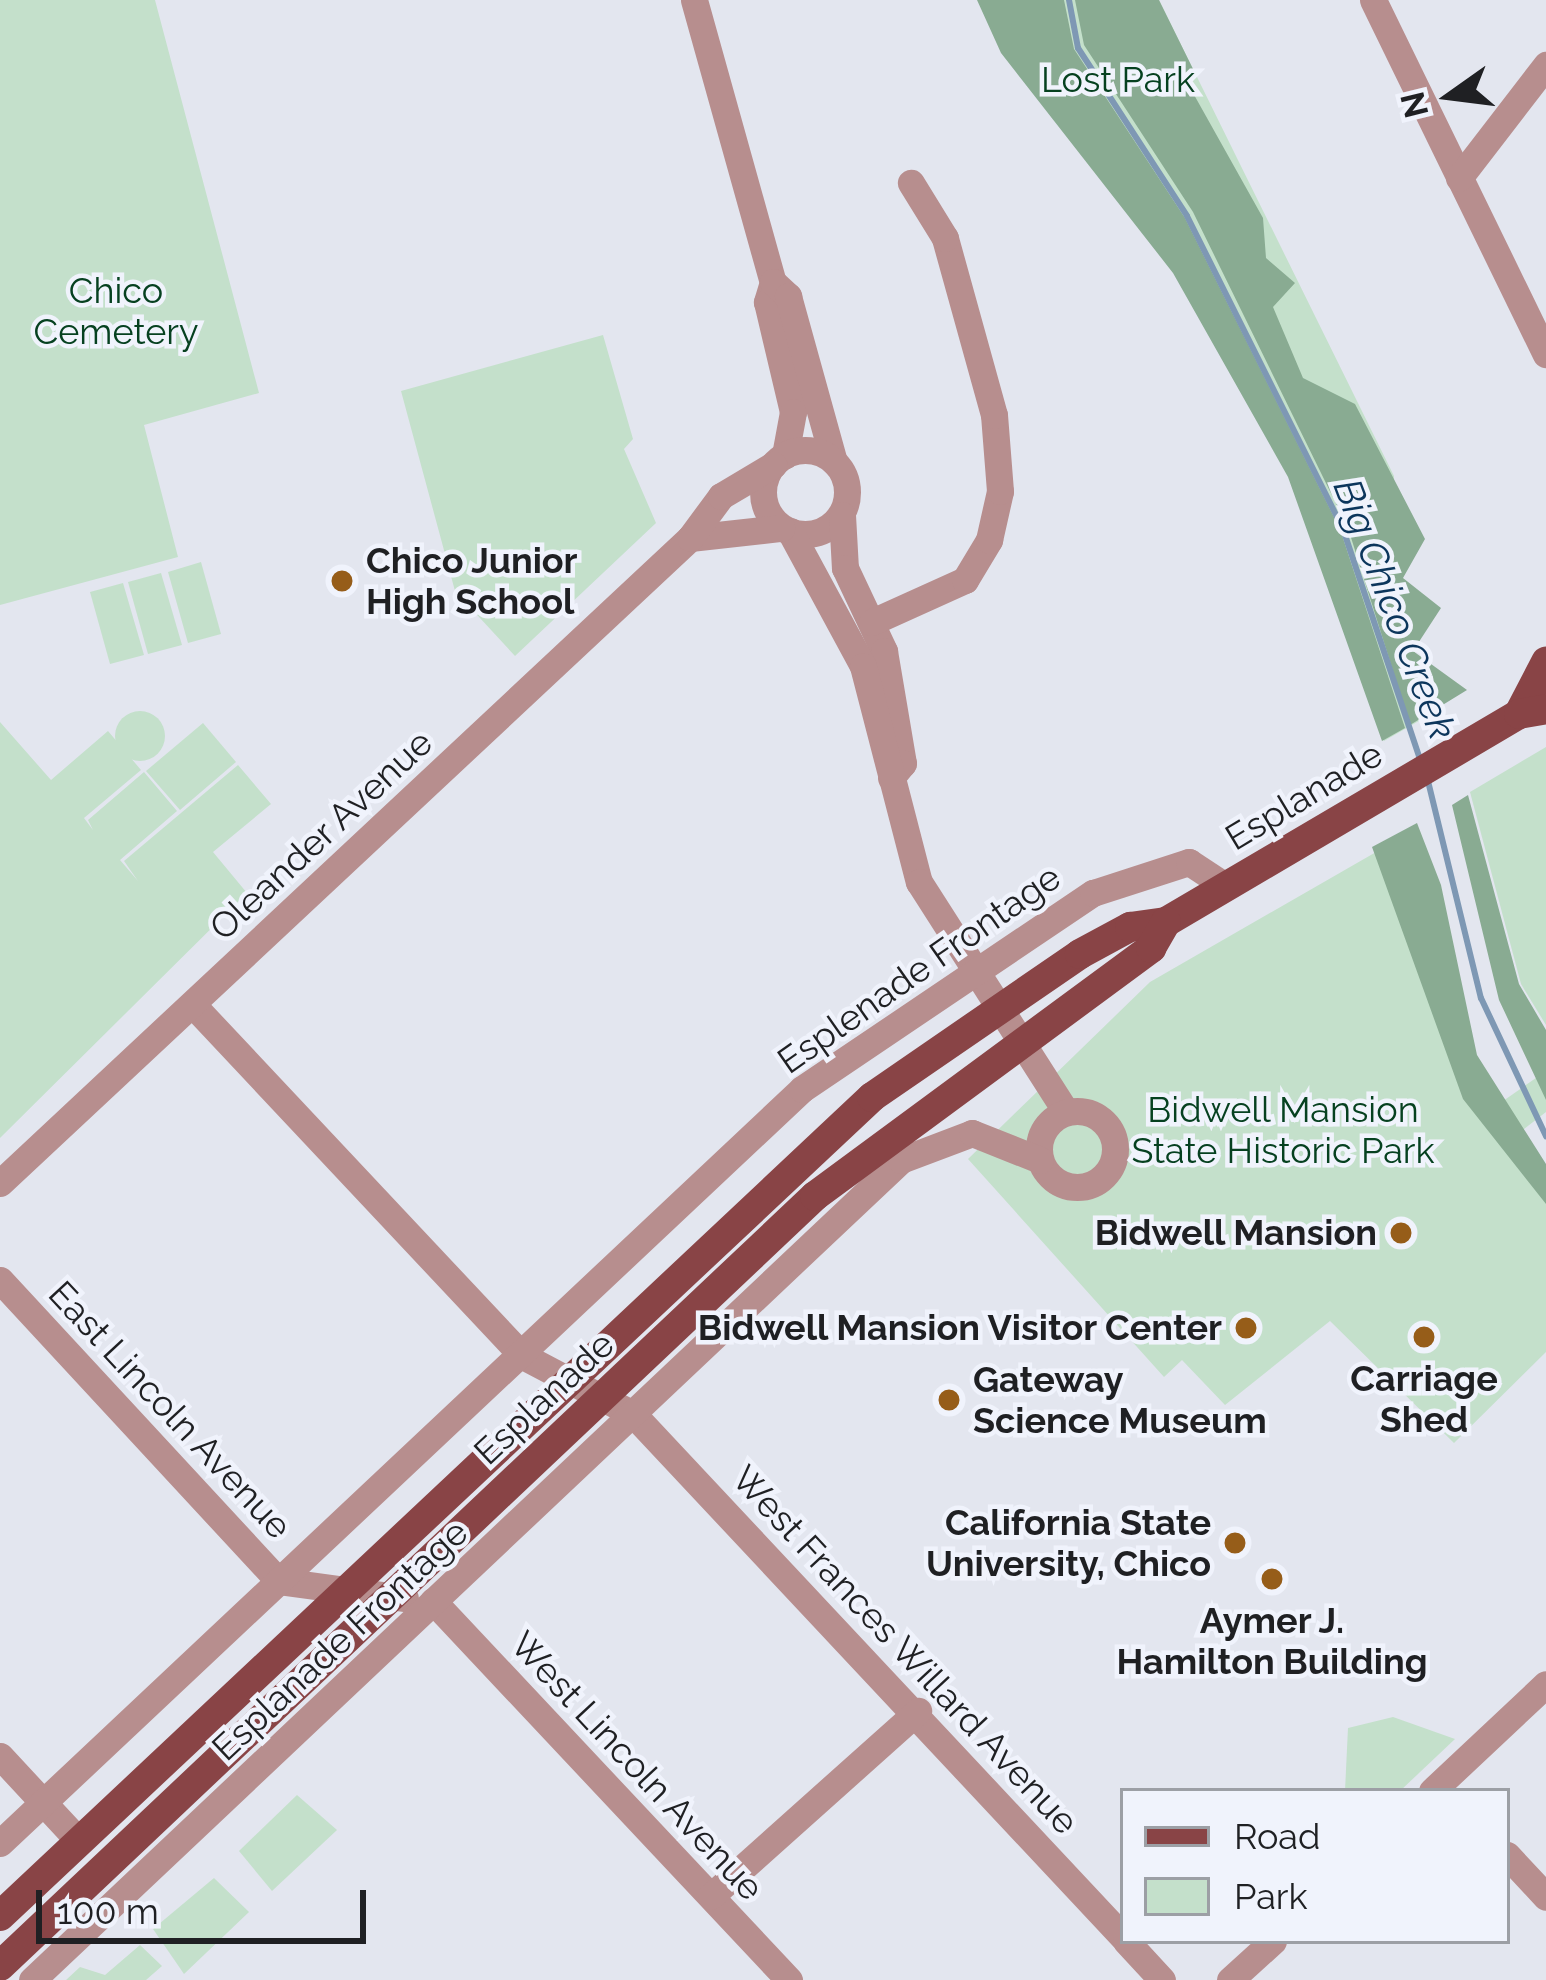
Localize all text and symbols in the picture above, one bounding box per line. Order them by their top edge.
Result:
north arrow [1390,36,1510,156]
park label: Lost Park [1041,58,1195,102]
text: N [1393,88,1437,122]
park label: Chico Cemetery [34,268,198,353]
water label: Big Chico Creek [1324,472,1466,746]
place label: Chico Junior High School [366,538,579,623]
marker: Chico Junior High School [329,568,355,594]
street label: Oleander Avenue [200,720,442,950]
street label: Esplanade [1218,732,1390,860]
street label: Esplenade Frontage [769,855,1069,1083]
park label: Bidwell Mansion State Historic Park [1131,1087,1435,1172]
place label: Bidwell Mansion [1094,1211,1377,1255]
marker: Bidwell Mansion [1388,1220,1414,1246]
street label: East Lincoln Avenue [39,1272,301,1548]
place label: Bidwell Mansion Visitor Center [695,1306,1222,1350]
marker: Bidwell Mansion Visitor Center [1233,1315,1259,1341]
street label: Esplanade [465,1323,623,1473]
marker: Carriage Shed [1411,1324,1437,1350]
place label: Carriage Shed [1350,1356,1498,1441]
place label: Gateway Science Museum [973,1357,1267,1442]
marker: Gateway Science Museum [936,1387,962,1413]
street label: West Frances Willard Avenue [722,1456,1088,1844]
place label: California State University, Chico [926,1500,1211,1585]
street label: Esplanade Frontage [203,1511,477,1769]
marker: California State University, Chico [1222,1530,1248,1556]
marker: Aymer J. Hamilton Building [1259,1566,1285,1592]
place label: Aymer J. Hamilton Building [1116,1598,1428,1683]
street label: West Lincoln Avenue [501,1623,773,1909]
legend [1120,1788,1510,1944]
text: Road [1234,1815,1320,1857]
scale bar [42,1866,372,1940]
text: Park [1234,1875,1308,1917]
text: 100 m [57,1890,159,1932]

